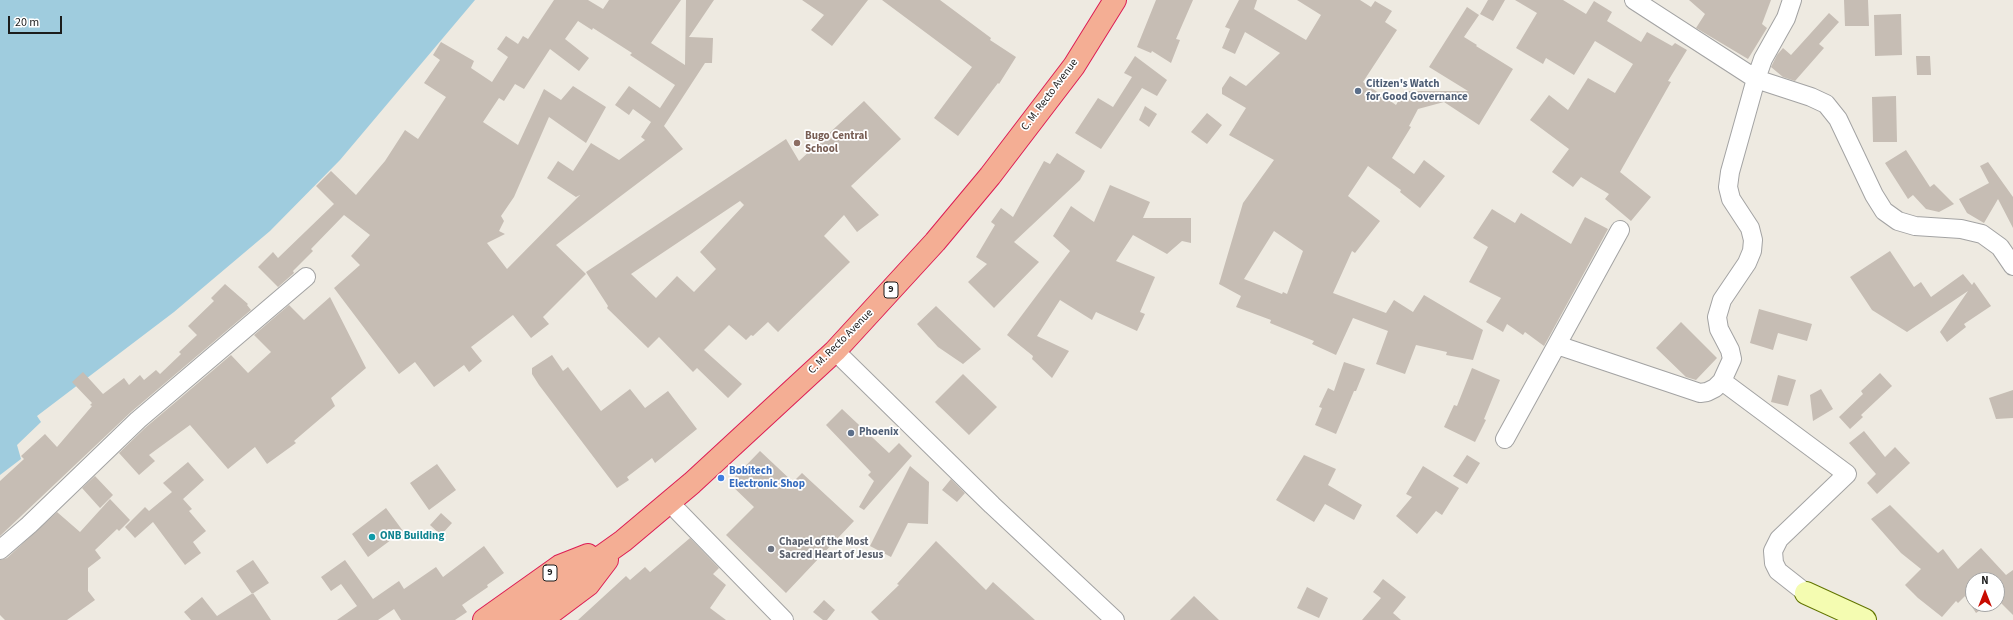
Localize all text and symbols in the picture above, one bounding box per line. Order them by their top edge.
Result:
scale bar [10,8,64,34]
text: 20 m [15,14,39,31]
street label: C. M. Recto Avenue [1019,57,1081,133]
place label: Citizen's Watch for Good Governance [1366,78,1468,104]
marker: Citizen's Watch for Good Governance [1353,86,1363,96]
place label: Bugo Central School [805,130,867,156]
marker: Bugo Central School [792,138,802,148]
road number: 9 [884,282,898,298]
street label: C. M. Recto Avenue [806,307,876,377]
place label: Phoenix [859,426,899,440]
marker: Phoenix [846,428,856,438]
place label: Bobitech Electronic Shop [729,465,805,491]
marker: Bobitech Electronic Shop [716,473,726,483]
place label: ONB Building [380,530,444,544]
marker: ONB Building [367,532,377,542]
place label: Chapel of the Most Sacred Heart of Jesus [779,536,883,562]
marker: Chapel of the Most Sacred Heart of Jesus [766,544,776,554]
road number: 9 [543,565,557,581]
north arrow [1965,572,2005,612]
text: N [1981,573,1989,588]

